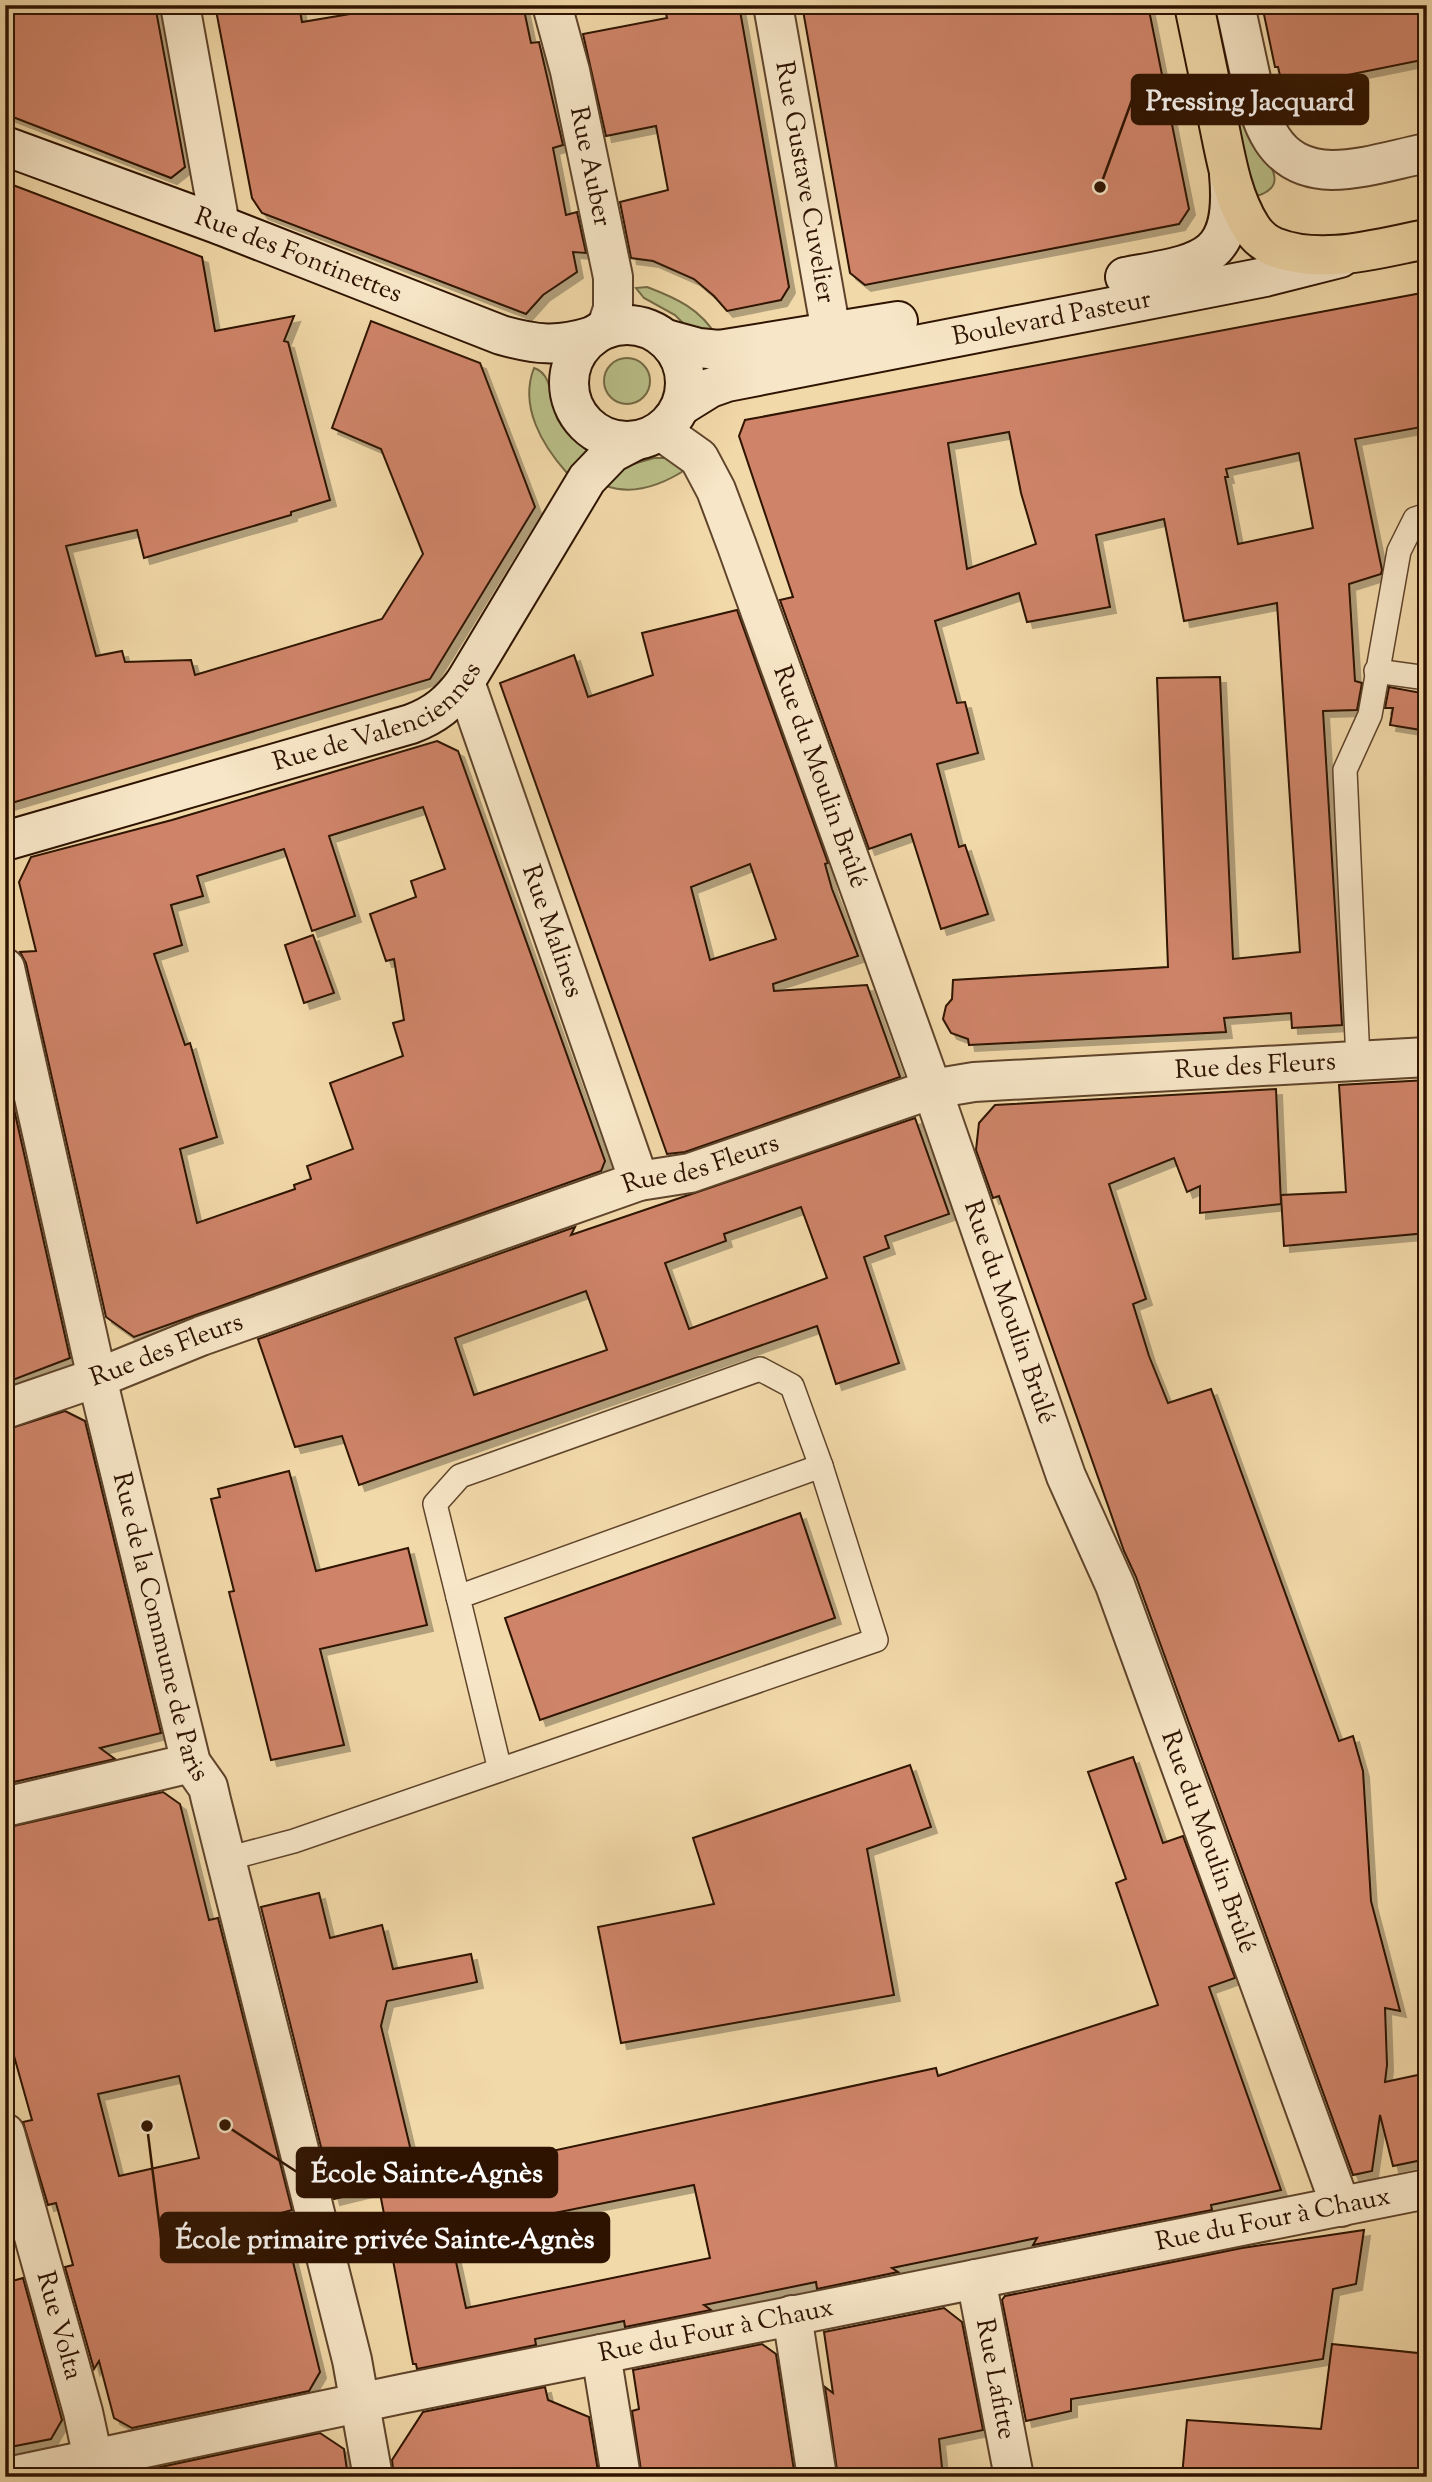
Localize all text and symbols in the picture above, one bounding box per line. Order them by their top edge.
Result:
street label: Rue Gustave Cuvelier [765,58,844,306]
callout: Pressing Jacquard [1132,75,1368,124]
text: Pressing Jacquard [1146,83,1354,123]
street label: Rue Auber [559,103,621,230]
street label: Rue des Fontinettes [189,199,407,313]
street label: Boulevard Pasteur [949,281,1155,356]
street label: Rue de Valenciennes [269,655,491,781]
street label: Rue du Moulin Brûlé [763,660,877,893]
street label: Rue Malines [512,860,592,1003]
street label: Rue des Fleurs [1174,1044,1337,1089]
street label: Rue des Fleurs [617,1125,784,1204]
street label: Rue du Moulin Brûlé [954,1196,1065,1429]
street label: Rue des Fleurs [85,1304,248,1397]
street label: Rue de la Commune de Paris [102,1469,217,1790]
street label: Rue du Moulin Brûlé [1151,1726,1266,1958]
callout: École Sainte-Agnès [297,2148,557,2197]
text: École Sainte-Agnès [311,2155,543,2195]
street label: Rue du Four à Chaux [1152,2178,1394,2261]
callout: École primaire privée Sainte-Agnès [161,2213,609,2262]
text: École primaire privée Sainte-Agnès [175,2221,595,2261]
street label: Rue Volta [26,2267,92,2384]
street label: Rue du Four à Chaux [595,2290,837,2373]
street label: Rue Lafitte [966,2316,1025,2443]

